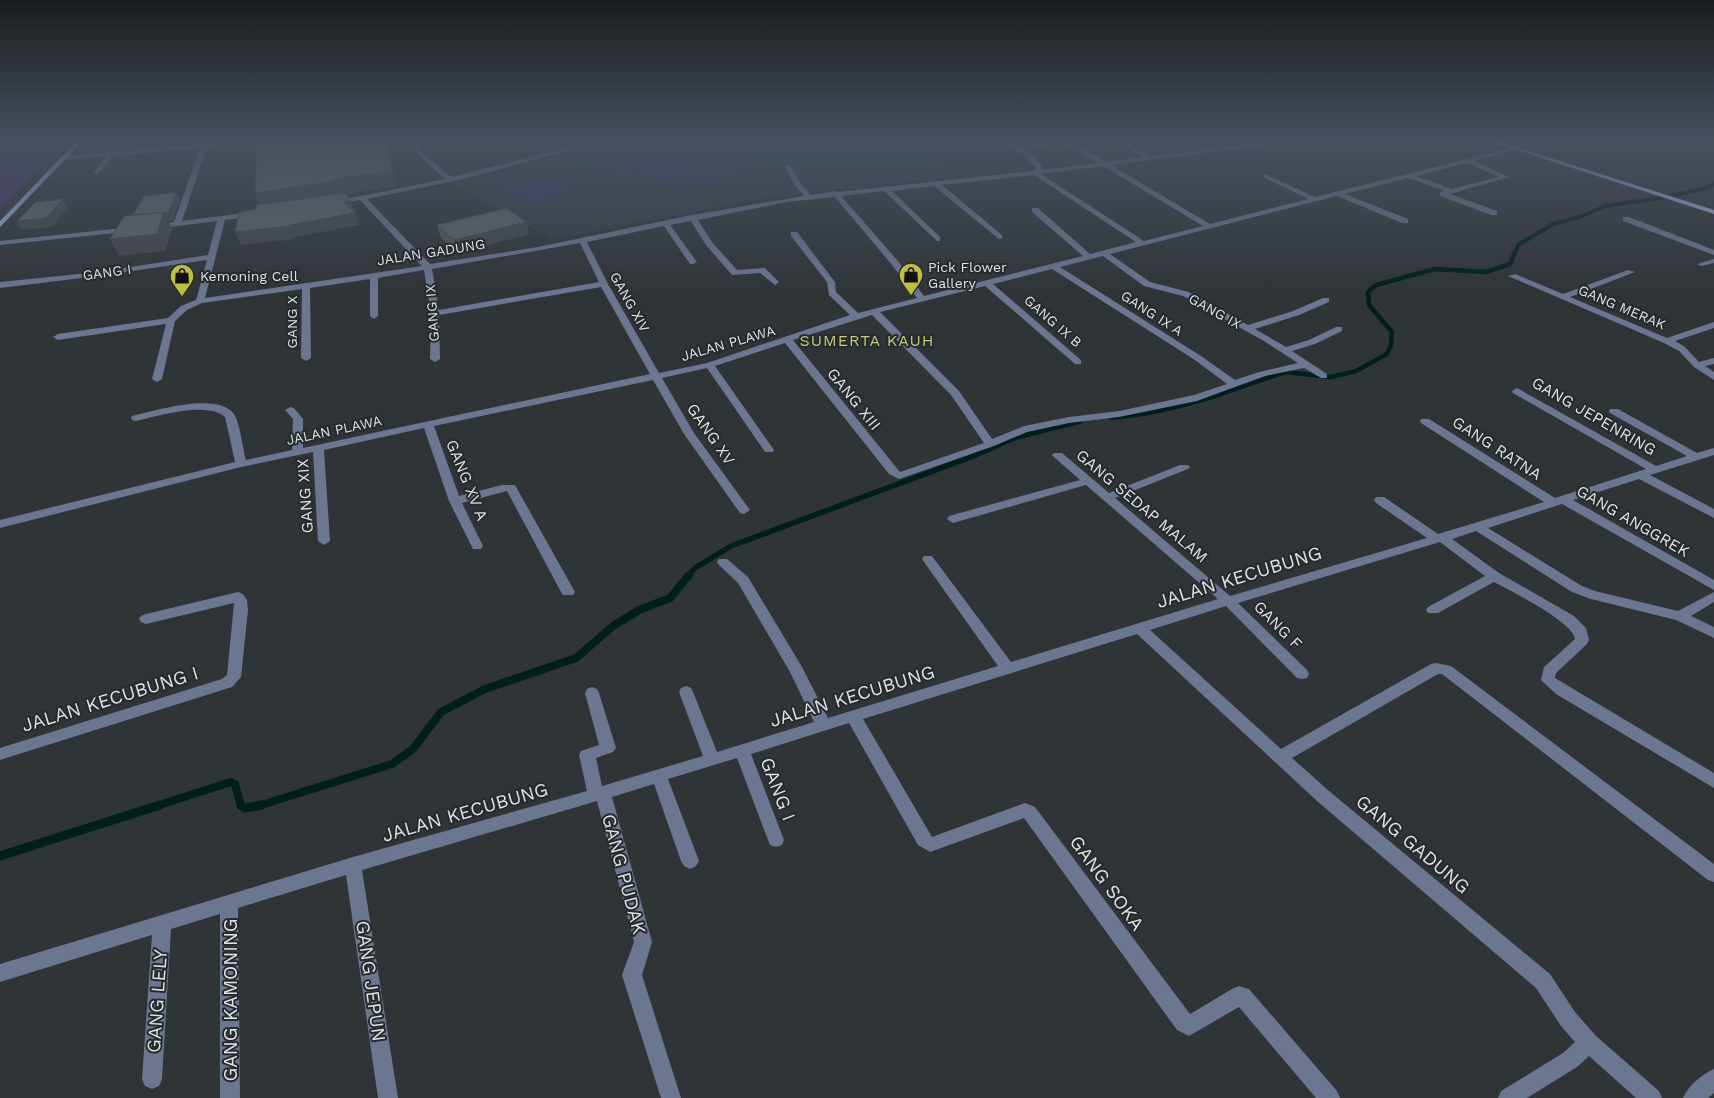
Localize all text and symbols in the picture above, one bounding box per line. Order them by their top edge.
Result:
street label: JALAN GADUNG [376,236,486,268]
place label: Pick Flower Gallery [928,259,1007,291]
street label: GANG I [82,261,132,283]
shop icon: Pick Flower Gallery [898,262,924,296]
shop icon: Kemoning Cell [169,263,195,297]
place label: Kemoning Cell [200,268,299,284]
street label: GANG XIV [607,269,653,335]
street label: GANG MERAK [1576,281,1668,333]
street label: GANG IX [422,284,442,342]
street label: GANG IX A [1118,287,1186,339]
street label: GANG IX [1186,290,1244,332]
street label: GANG IX B [1021,292,1085,350]
street label: GANG X [284,296,300,348]
street label: JALAN PLAWA [679,322,777,364]
district label: SUMERTA KAUH [799,331,935,350]
street label: GANG XIII [823,364,885,434]
street label: GANG JEPENRING [1529,373,1659,459]
street label: GANG XV [683,400,739,468]
street label: JALAN PLAWA [285,412,383,448]
street label: GANG RATNA [1449,412,1546,484]
street label: GANG XV A [442,437,492,524]
street label: GANG SEDAP MALAM [1072,445,1212,567]
street label: GANG XIX [293,458,317,534]
street label: GANG ANGGREK [1573,481,1693,561]
street label: JALAN KECUBUNG [1154,541,1324,613]
street label: GANG F [1250,597,1306,653]
street label: JALAN KECUBUNG [767,660,937,732]
street label: JALAN KECUBUNG I [19,661,201,737]
street label: GANG I [755,754,801,824]
street label: JALAN KECUBUNG [379,777,551,847]
street label: GANG GADUNG [1351,790,1475,898]
street label: GANG PUDAK [597,811,651,937]
street label: GANG SOKA [1065,831,1149,935]
street label: GANG KAMONING [219,918,242,1082]
street label: GANG JEPUN [351,919,391,1043]
street label: GANG LELY [142,948,172,1054]

